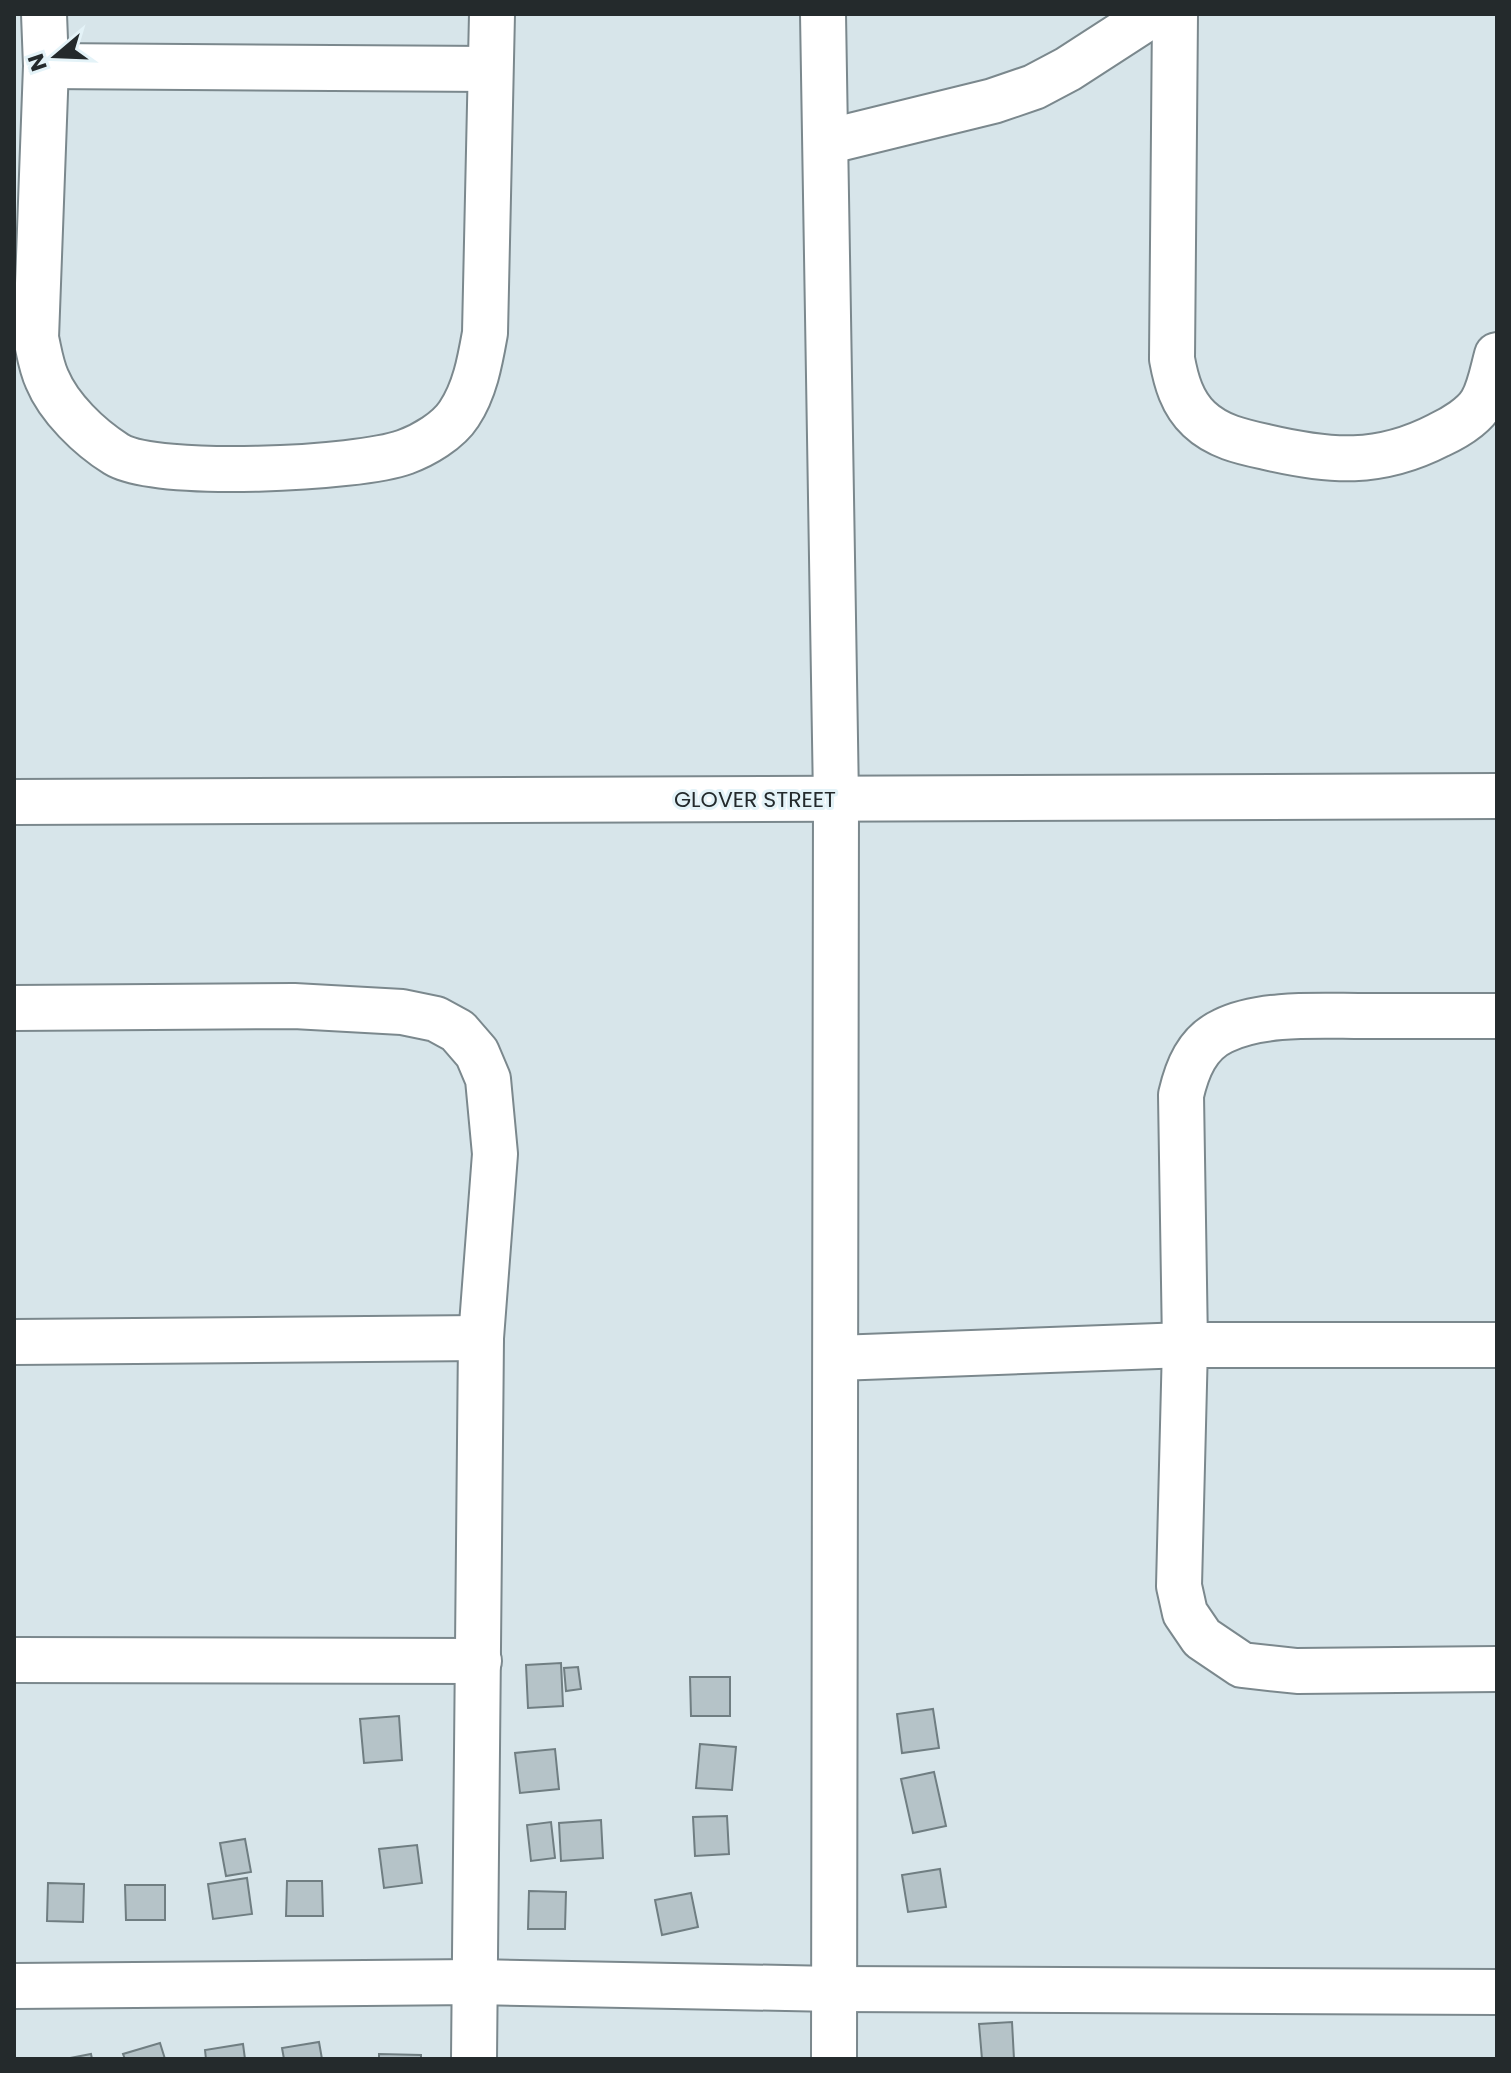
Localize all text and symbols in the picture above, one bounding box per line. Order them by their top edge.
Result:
north arrow [16,16,96,96]
text: N [20,49,55,75]
street label: GLOVER STREET [674,784,836,815]

